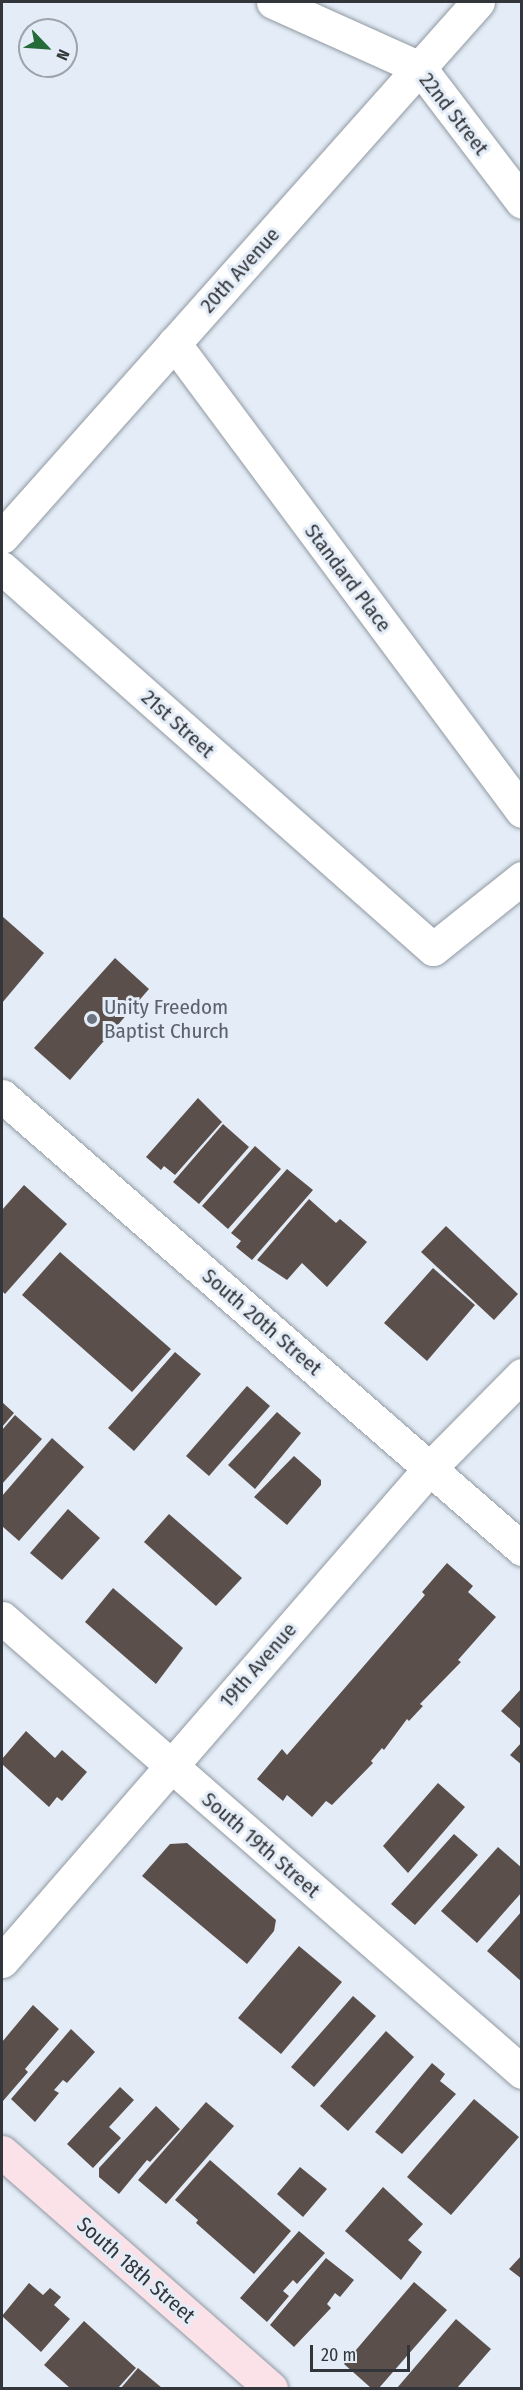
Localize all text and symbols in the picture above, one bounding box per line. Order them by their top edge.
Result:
north arrow [18,18,78,78]
text: N [52,47,74,63]
street label: 22nd Street [414,68,494,160]
street label: 20th Avenue [195,222,285,318]
street label: Standard Place [299,519,397,637]
street label: 21st Street [136,685,220,763]
place label: Unity Freedom Baptist Church [104,994,229,1044]
marker: Unity Freedom Baptist Church [85,1012,99,1026]
street label: South 20th Street [197,1263,327,1381]
street label: 19th Avenue [214,1617,302,1713]
street label: South 19th Street [197,1787,325,1903]
street label: South 18th Street [72,2212,200,2328]
scale bar [313,2333,414,2371]
text: 20 m [321,2344,356,2366]

